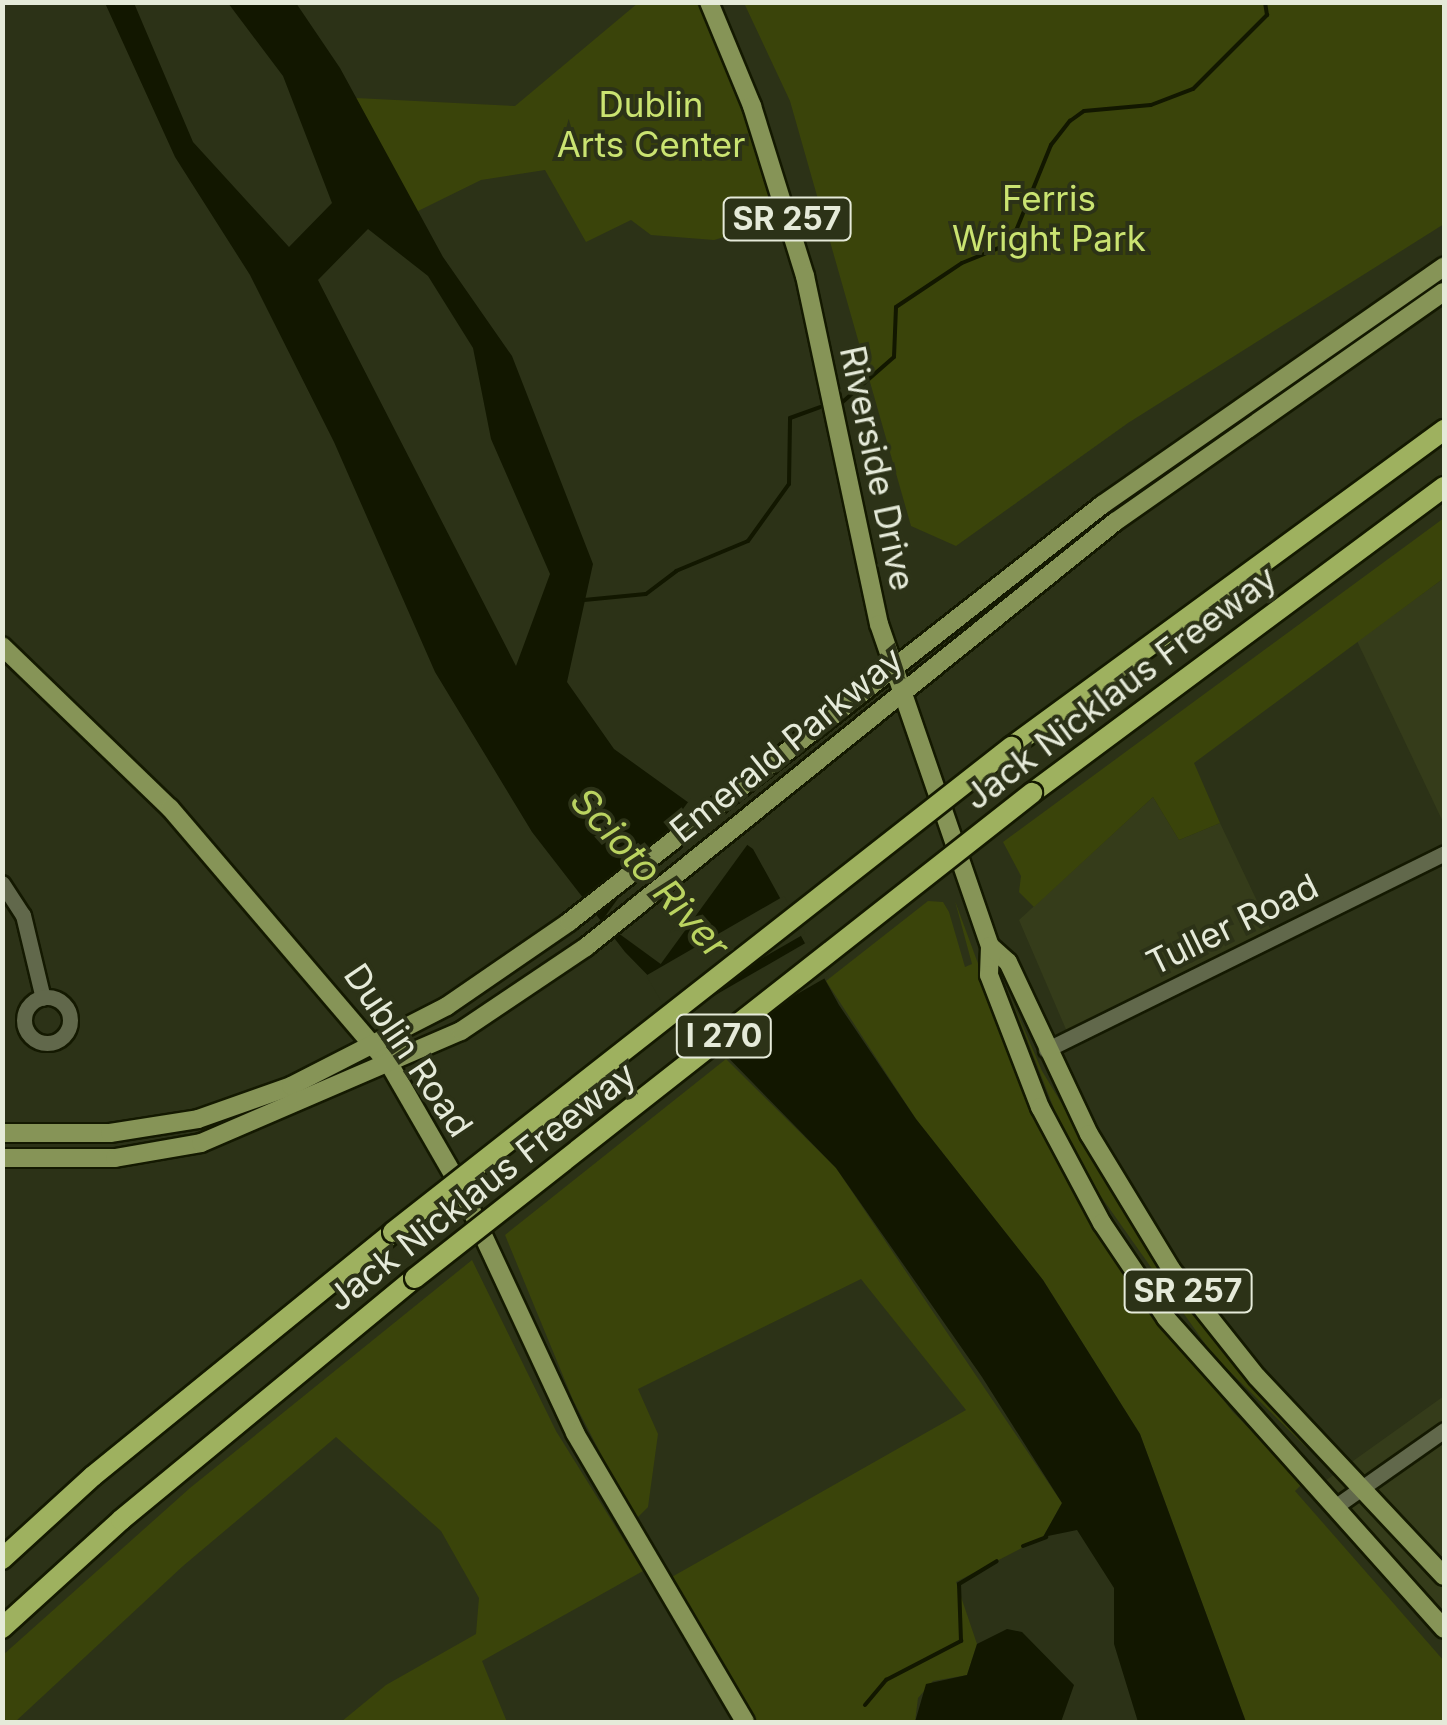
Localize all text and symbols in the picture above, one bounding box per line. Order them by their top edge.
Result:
park label: Dublin Arts Center [557,83,745,165]
park label: Ferris Wright Park [952,177,1146,259]
road number: SR 257 [722,192,852,246]
street label: Riverside Drive [832,342,924,594]
street label: Jack Nicklaus Freeway [956,556,1284,818]
street label: Emerald Parkway [661,637,911,851]
water label: Scioto River [561,778,739,968]
street label: Tuller Road [1139,864,1325,984]
street label: Dublin Road [336,956,482,1144]
road number: I 270 [674,1009,774,1063]
street label: Jack Nicklaus Freeway [318,1053,644,1319]
road number: SR 257 [1123,1264,1253,1318]

